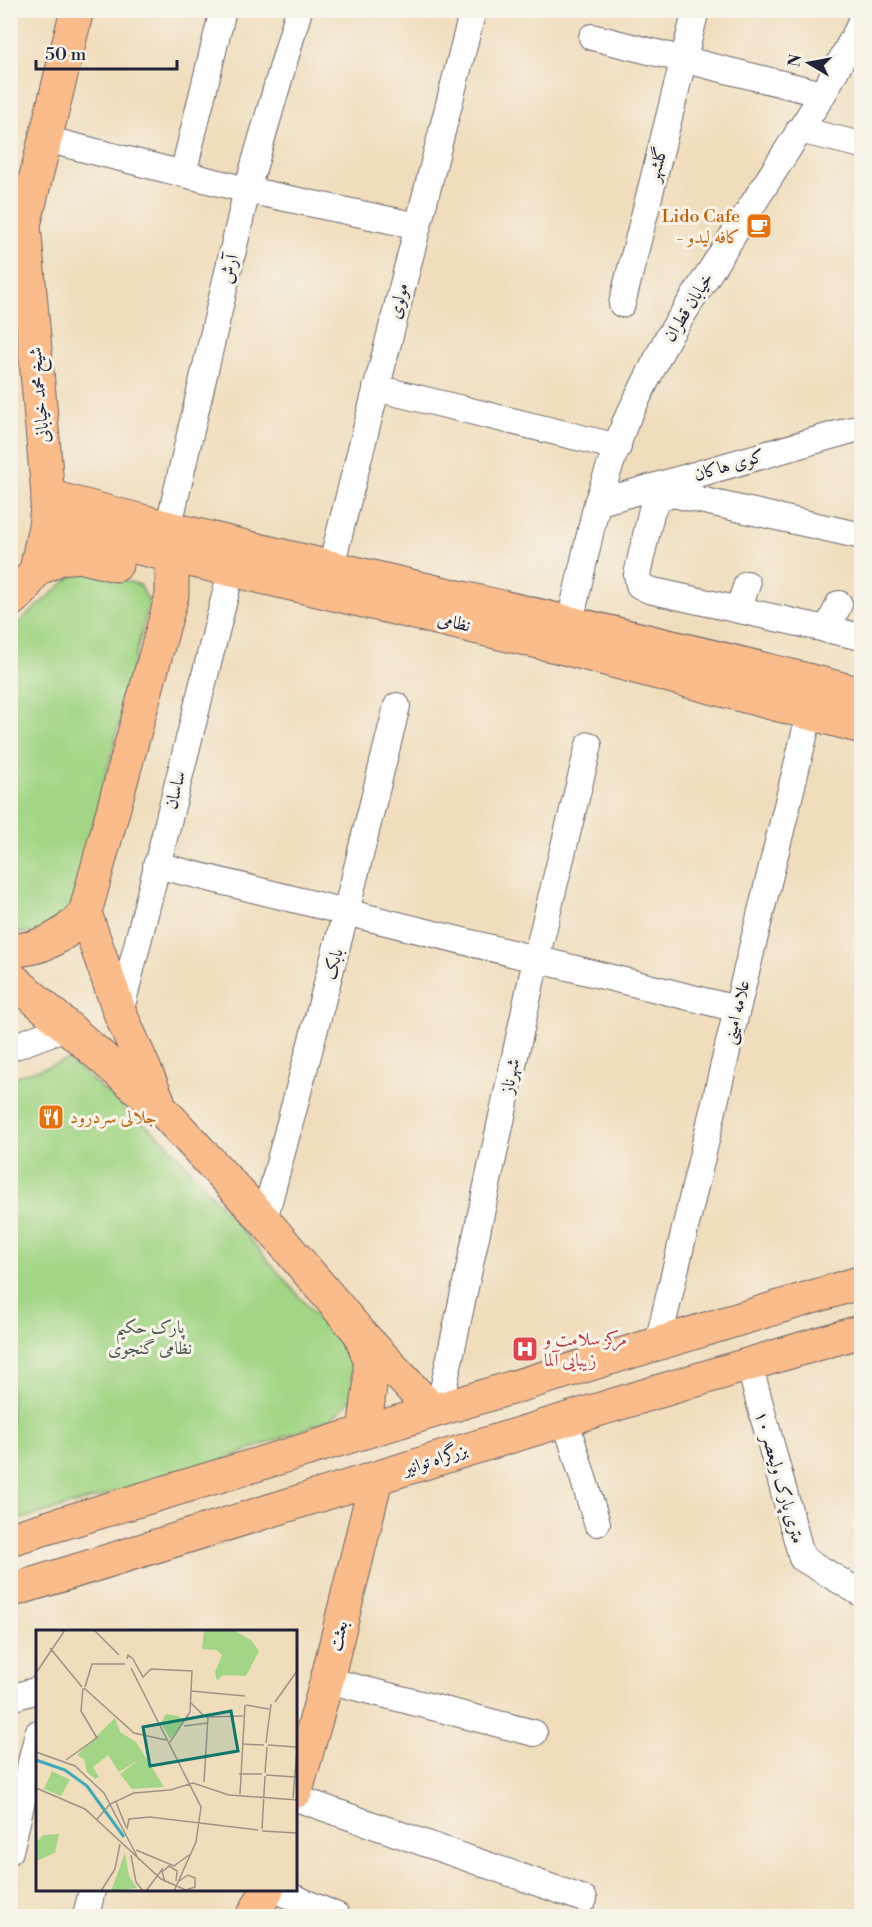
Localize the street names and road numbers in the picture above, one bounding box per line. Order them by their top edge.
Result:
street label: گلشهر [642,144,673,186]
street label: آرش [215,250,244,286]
street label: خیابان قطران [658,268,719,346]
street label: مولوی [383,281,414,322]
street label: شیخ محمد خیابانی [24,346,59,444]
street label: کوی هاکان [691,444,767,486]
street label: نظامی [435,608,473,637]
street label: ساسان [160,768,191,812]
street label: بابک [318,946,349,982]
street label: علامه امینی [717,978,757,1047]
street label: شهرناز [495,1056,525,1098]
street label: ۱۰ متری پارک ولیعصر [749,1408,809,1546]
street label: بزرگراه توانیر [398,1437,470,1481]
street label: بعثت [324,1619,353,1654]

